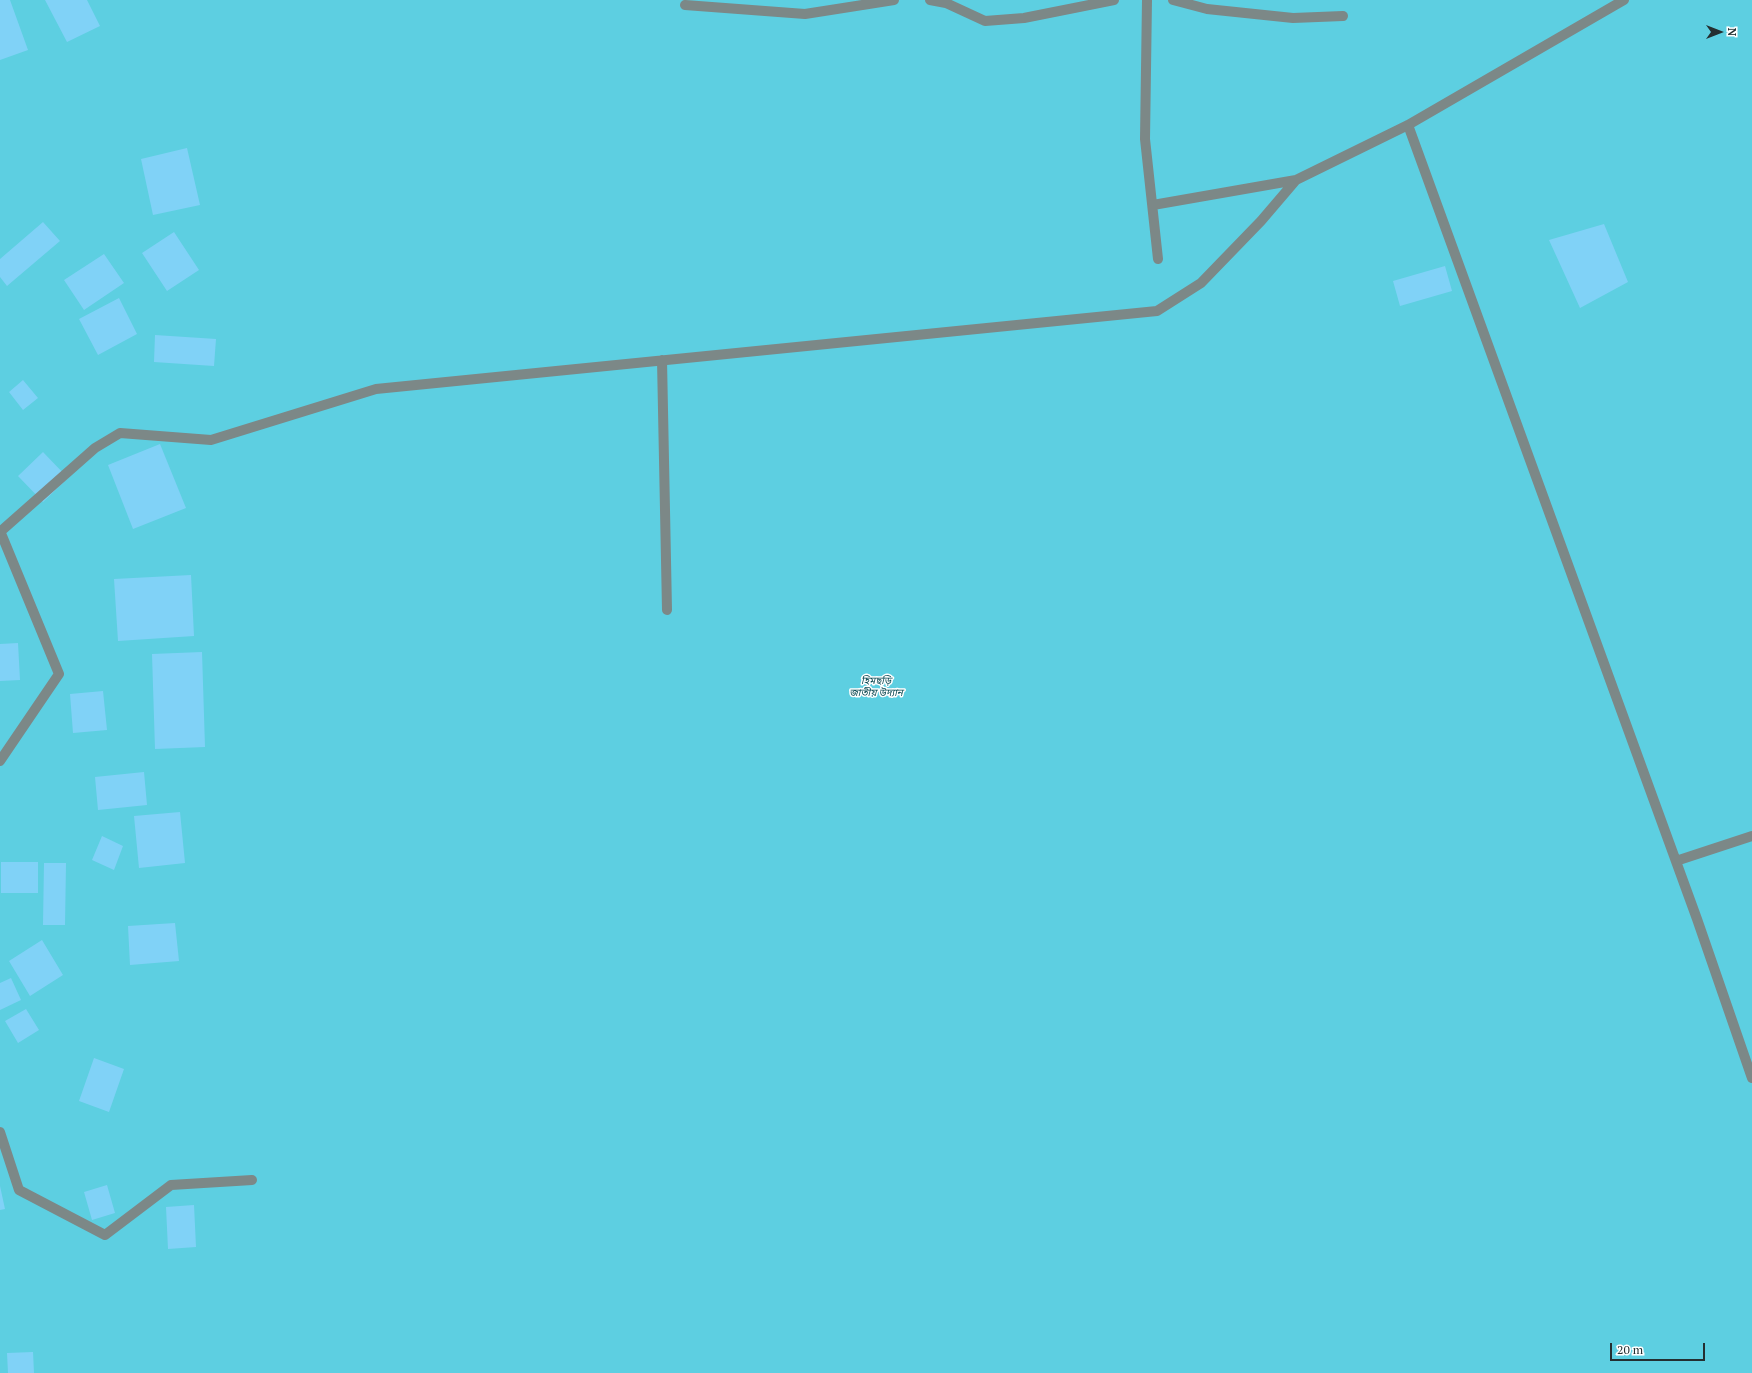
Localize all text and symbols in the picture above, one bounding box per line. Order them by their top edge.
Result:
north arrow [1700,12,1740,52]
text: N [1725,28,1739,36]
park label: হিমছড়ি জাতীয় উদ্যান [849,675,903,698]
scale bar [1612,1335,1707,1361]
text: 20 m [1617,1342,1643,1357]

